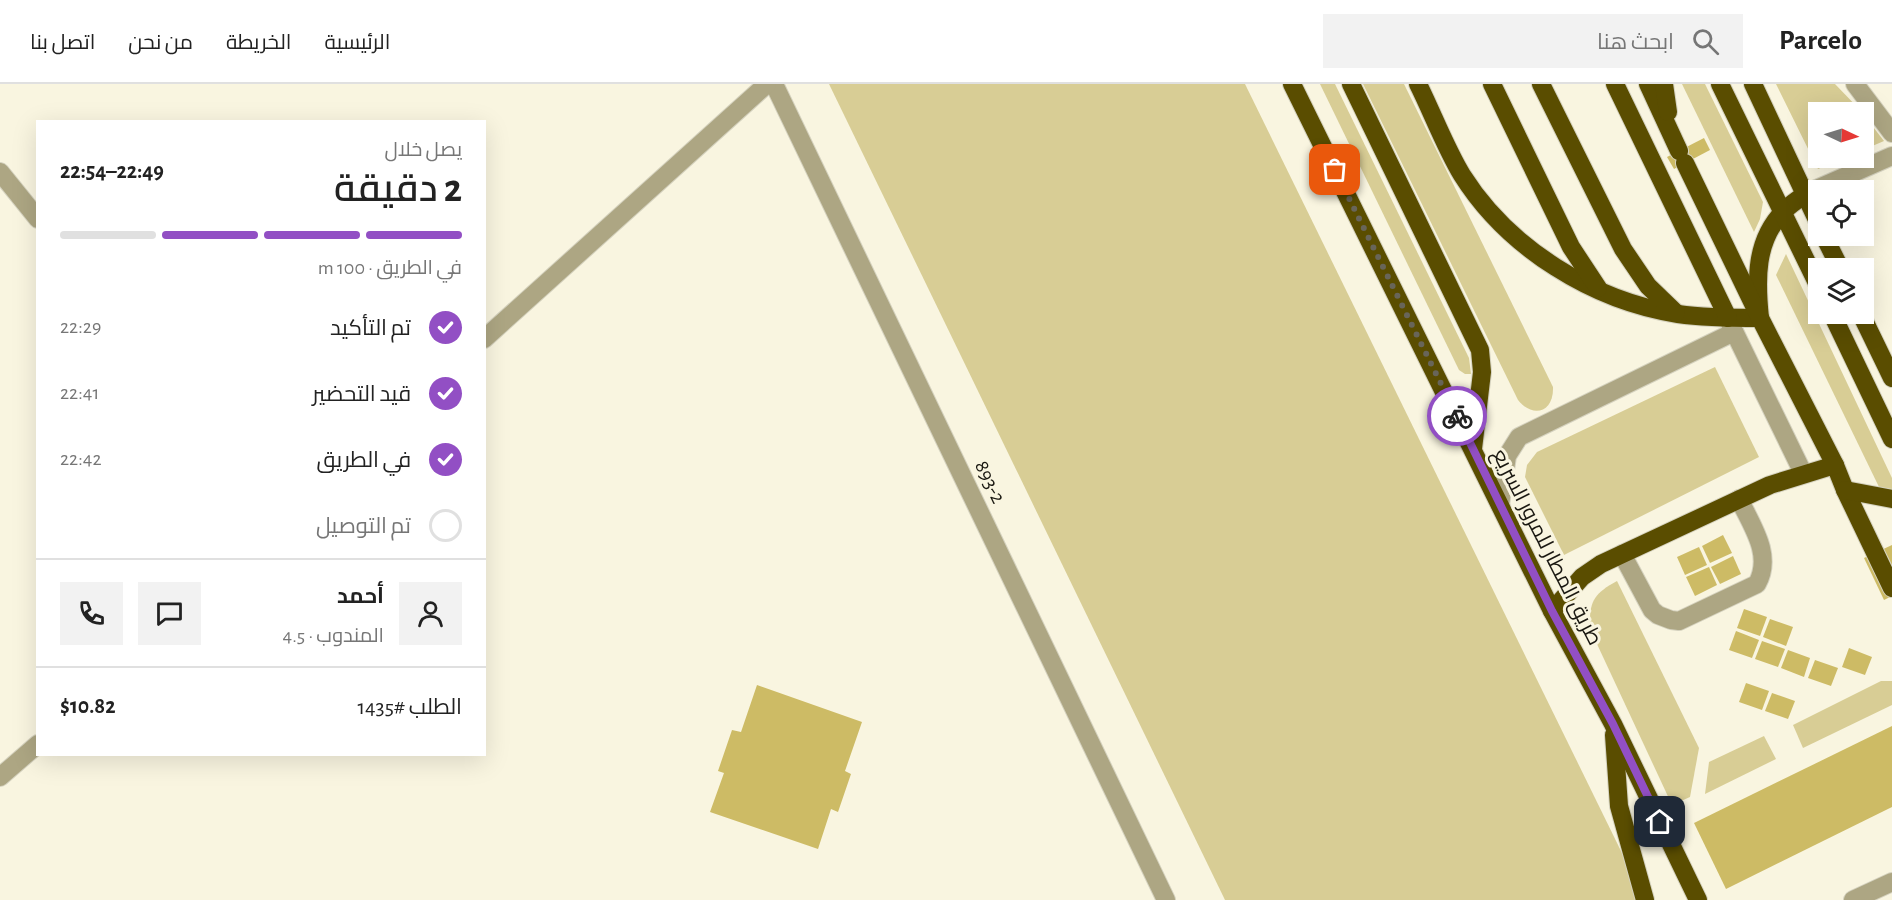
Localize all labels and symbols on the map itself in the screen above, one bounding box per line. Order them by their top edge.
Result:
north arrow [1808,102,1874,168]
pin [1309,144,1360,195]
courier [1427,386,1487,446]
street label: طريق المطار للمرور السريع [1486,446,1606,650]
street label: 893-2 [971,457,1009,507]
pin [1634,796,1685,847]

